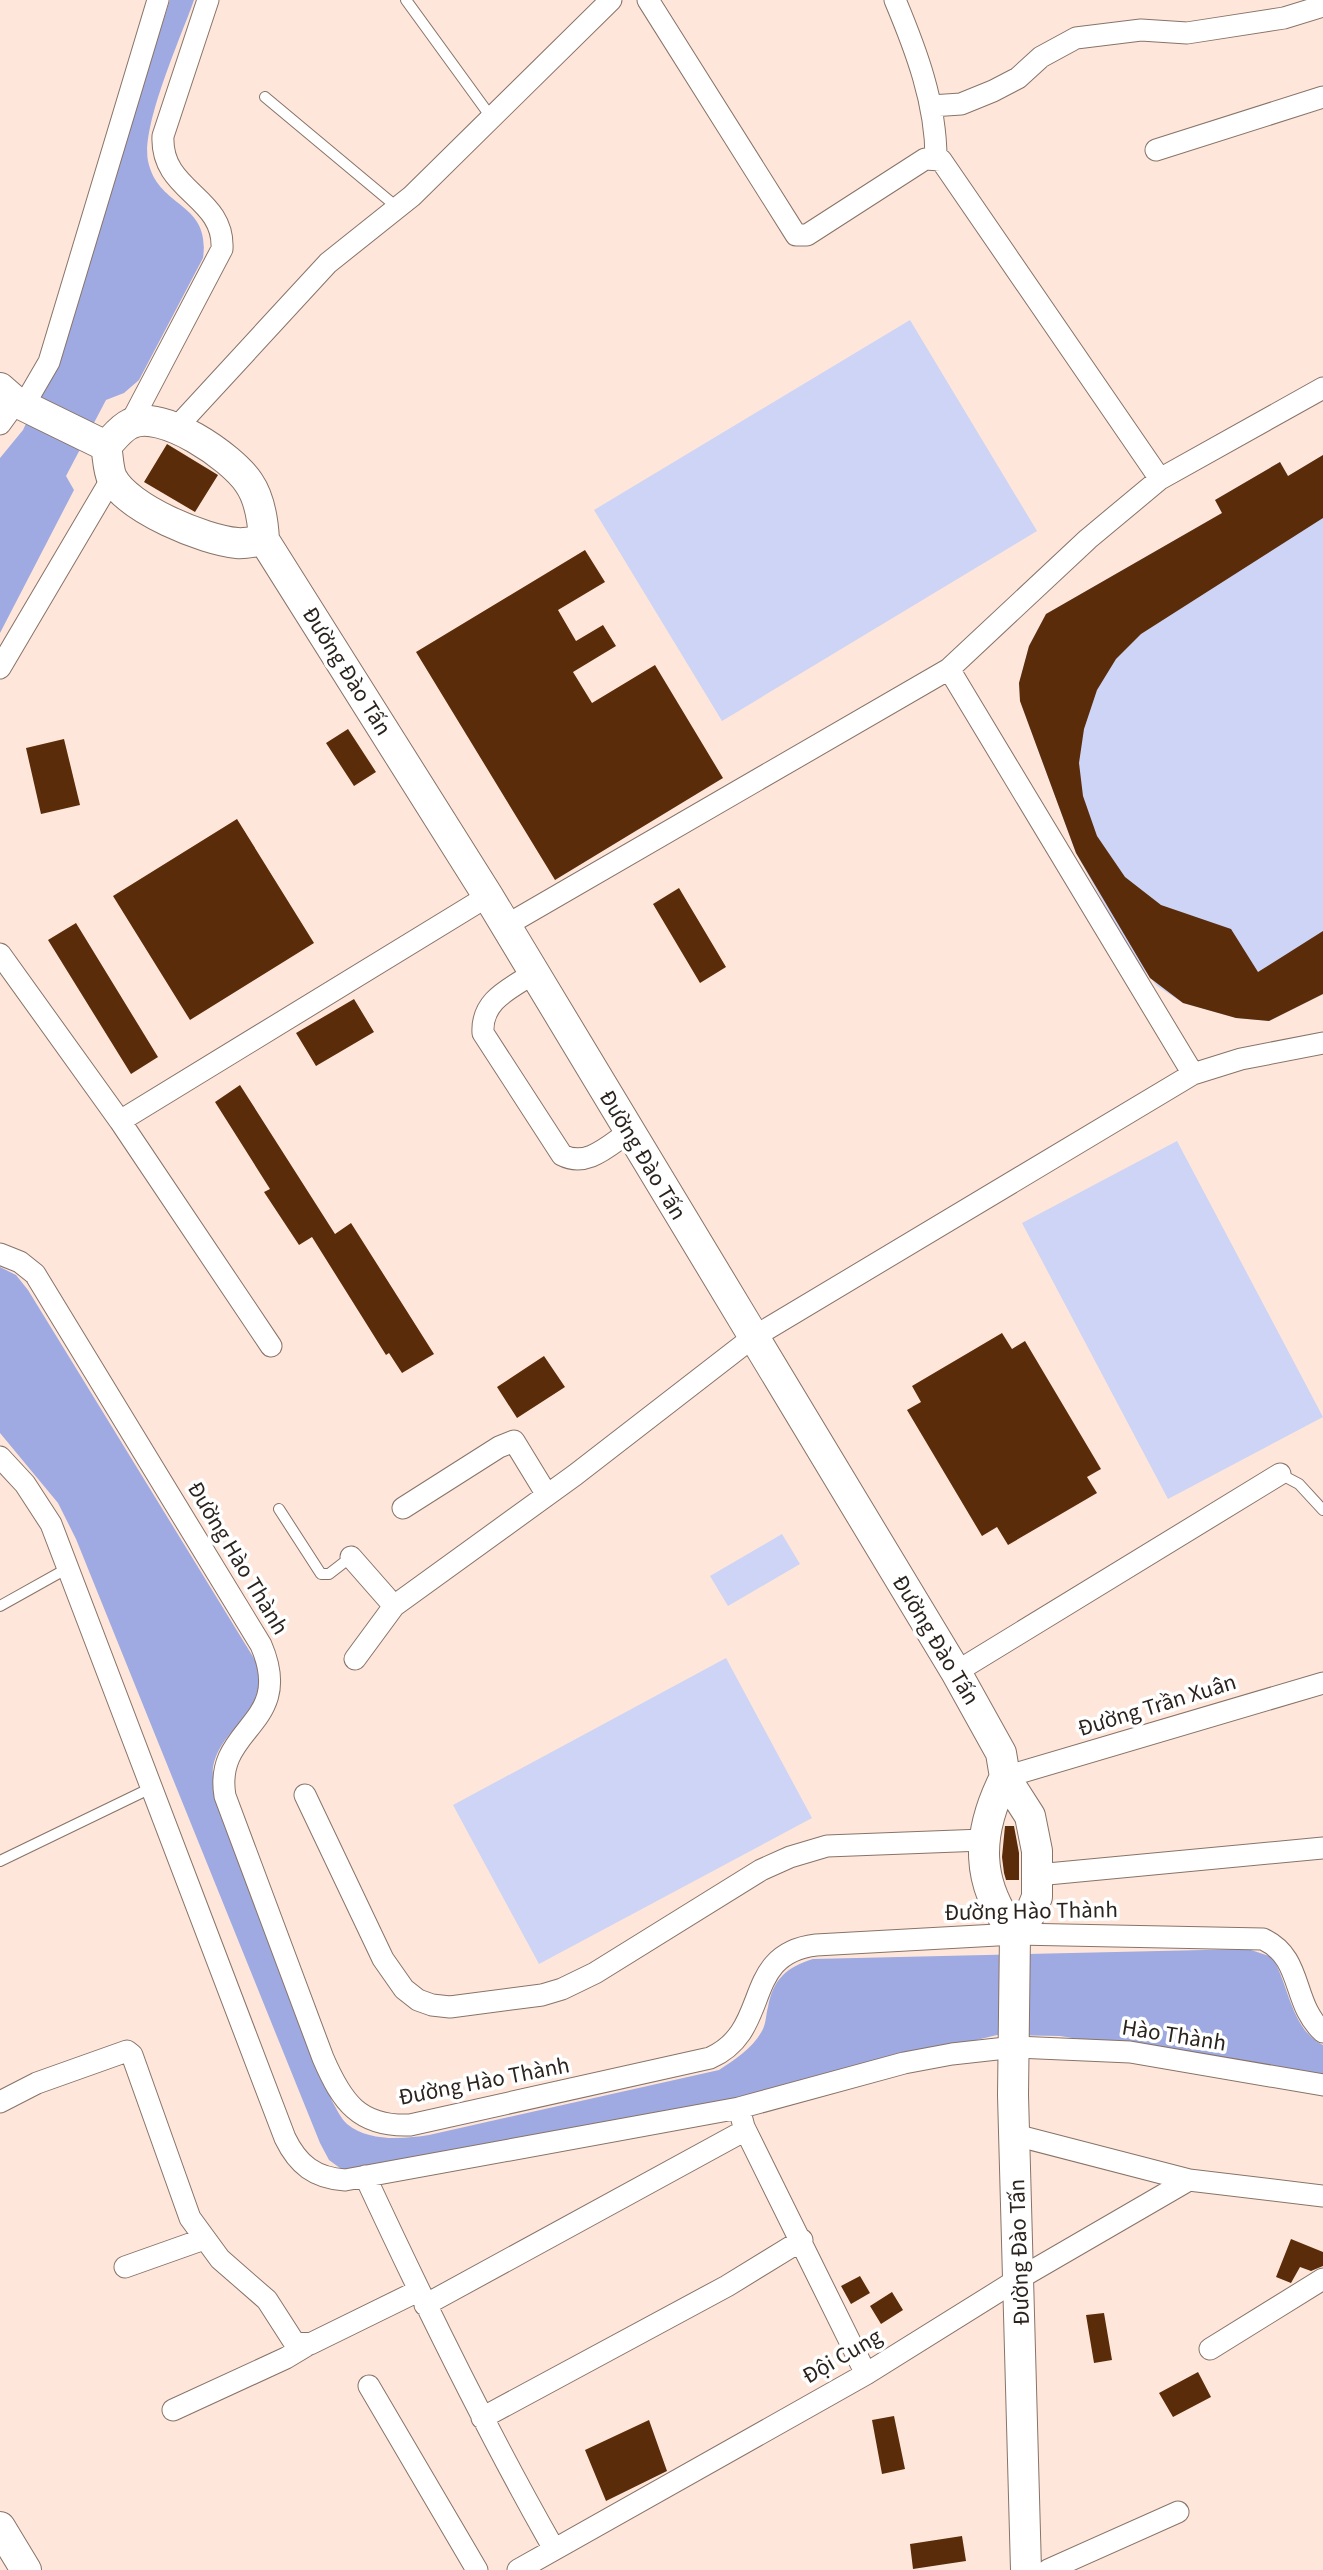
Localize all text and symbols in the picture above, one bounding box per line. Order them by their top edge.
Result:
street label: Đường Đào Tấn [294,600,400,742]
street label: Đường Đào Tấn [591,1084,695,1226]
street label: Đường Hào Thành [179,1475,297,1641]
street label: Đường Đào Tấn [884,1569,988,1711]
street label: Đường Trần Xuân [1074,1665,1240,1745]
street label: Đường Hào Thành [944,1893,1118,1929]
street label: Hào Thành [1119,2010,1229,2060]
street label: Đường Hào Thành [396,2048,572,2114]
street label: Đường Đào Tấn [1000,2178,1038,2326]
street label: Đội Cung [796,2320,888,2392]

